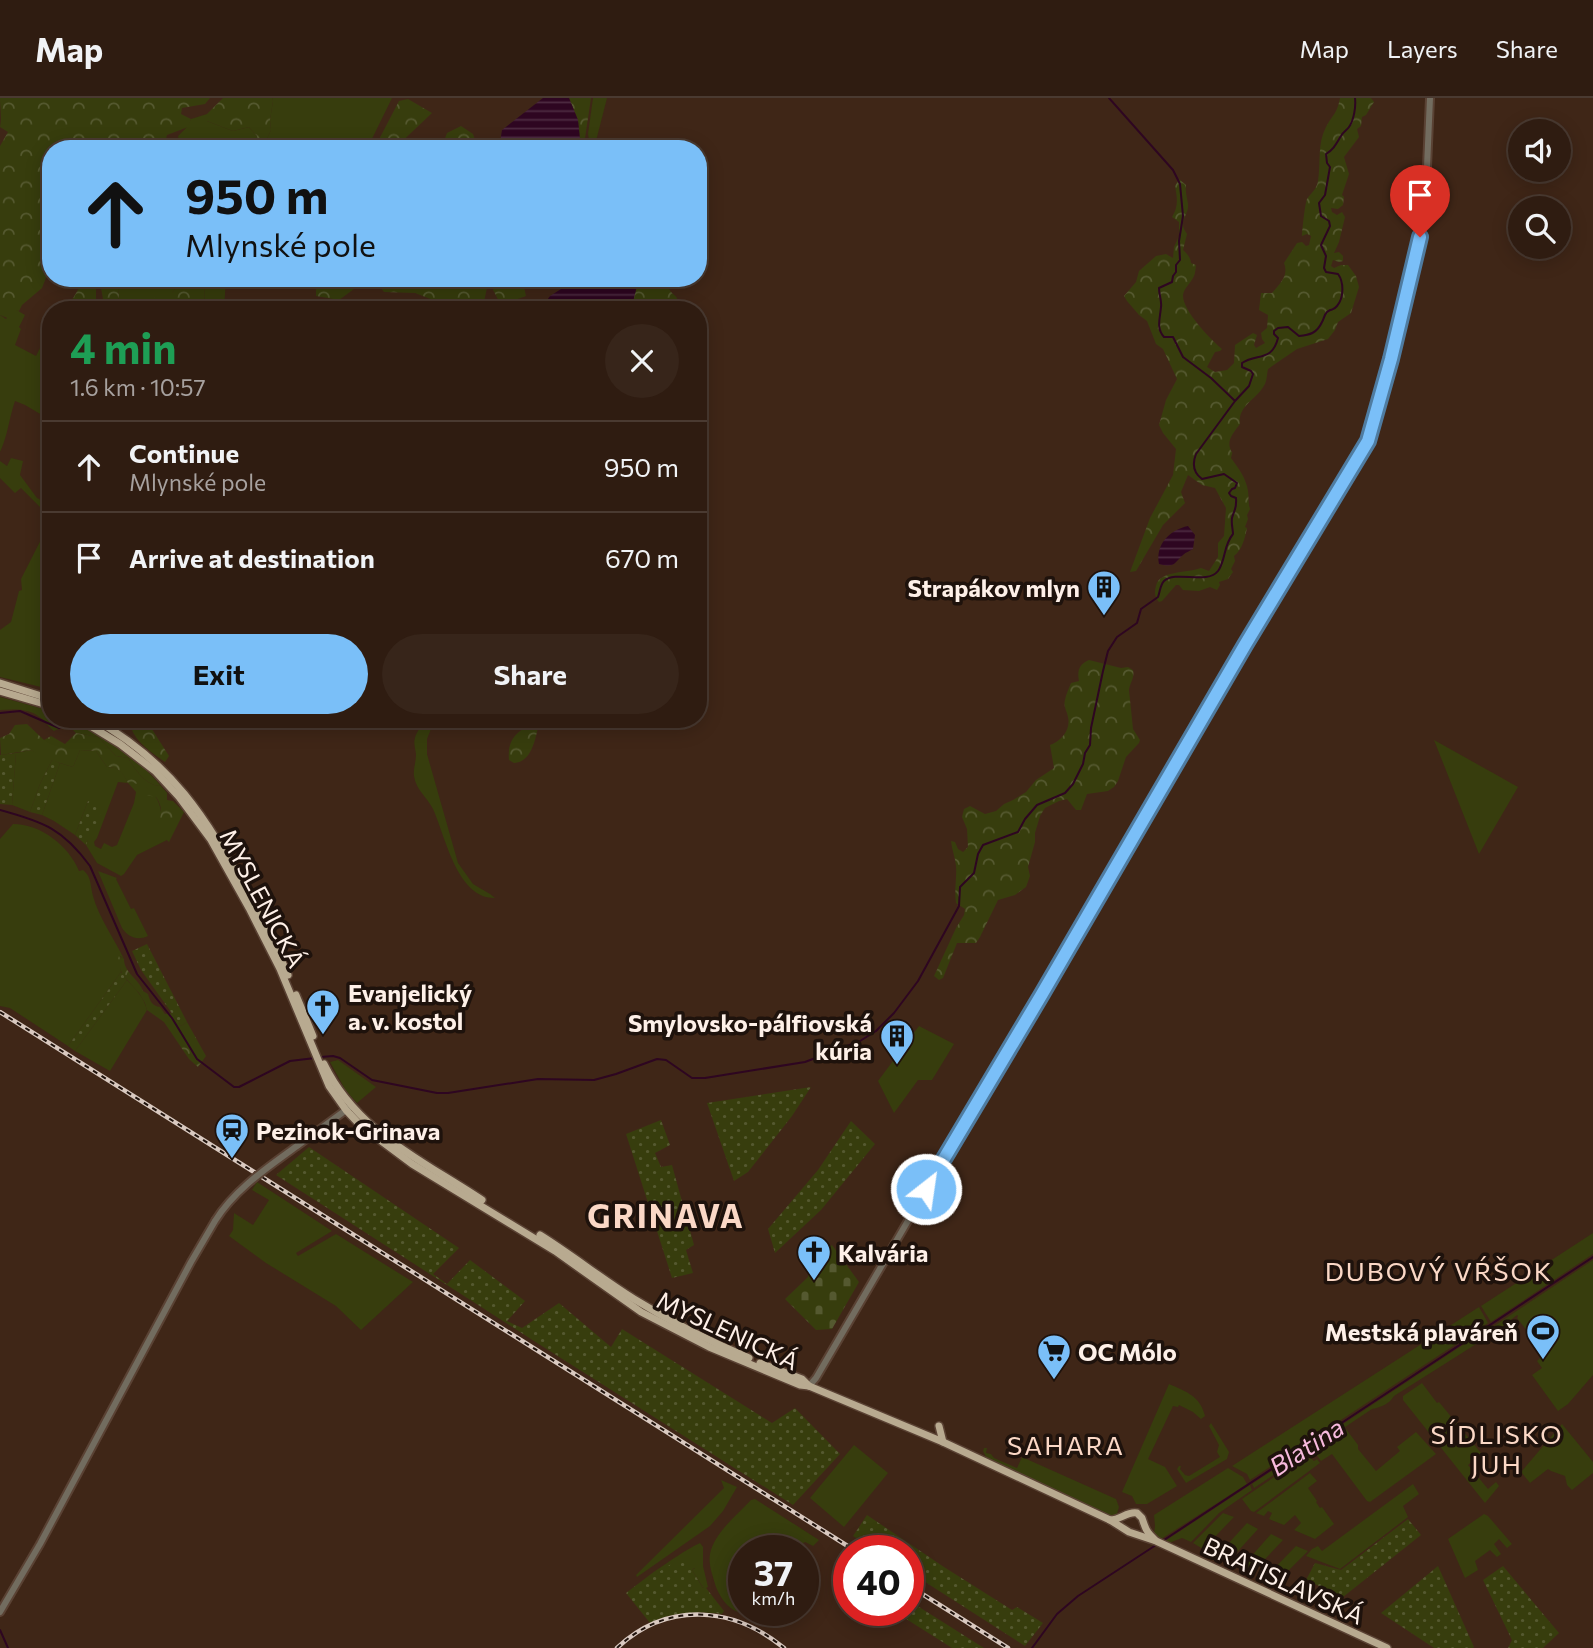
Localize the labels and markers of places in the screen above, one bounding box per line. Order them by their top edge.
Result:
pin [1390,165,1450,237]
building icon: Strapákov mlyn [1085,568,1123,617]
place label: Strapákov mlyn [908,573,1080,602]
place label: Evanjelický a. v. kostol [348,978,472,1035]
church icon: Evanjelický a. v. kostol [304,987,342,1036]
place label: Smylovsko-pálfiovská kúria [628,1008,872,1065]
building icon: Smylovsko-pálfiovská kúria [878,1017,916,1066]
station icon: Pezinok-Grinava [213,1111,251,1160]
place label: Pezinok-Grinava [256,1116,440,1145]
church icon: Kalvária [795,1233,833,1282]
place label: Kalvária [838,1238,929,1267]
sports icon: Mestská plaváreň [1524,1312,1562,1361]
place label: Mestská plaváreň [1325,1317,1518,1346]
supermarket icon: OC Mólo [1035,1332,1073,1381]
place label: OC Mólo [1078,1337,1177,1366]

